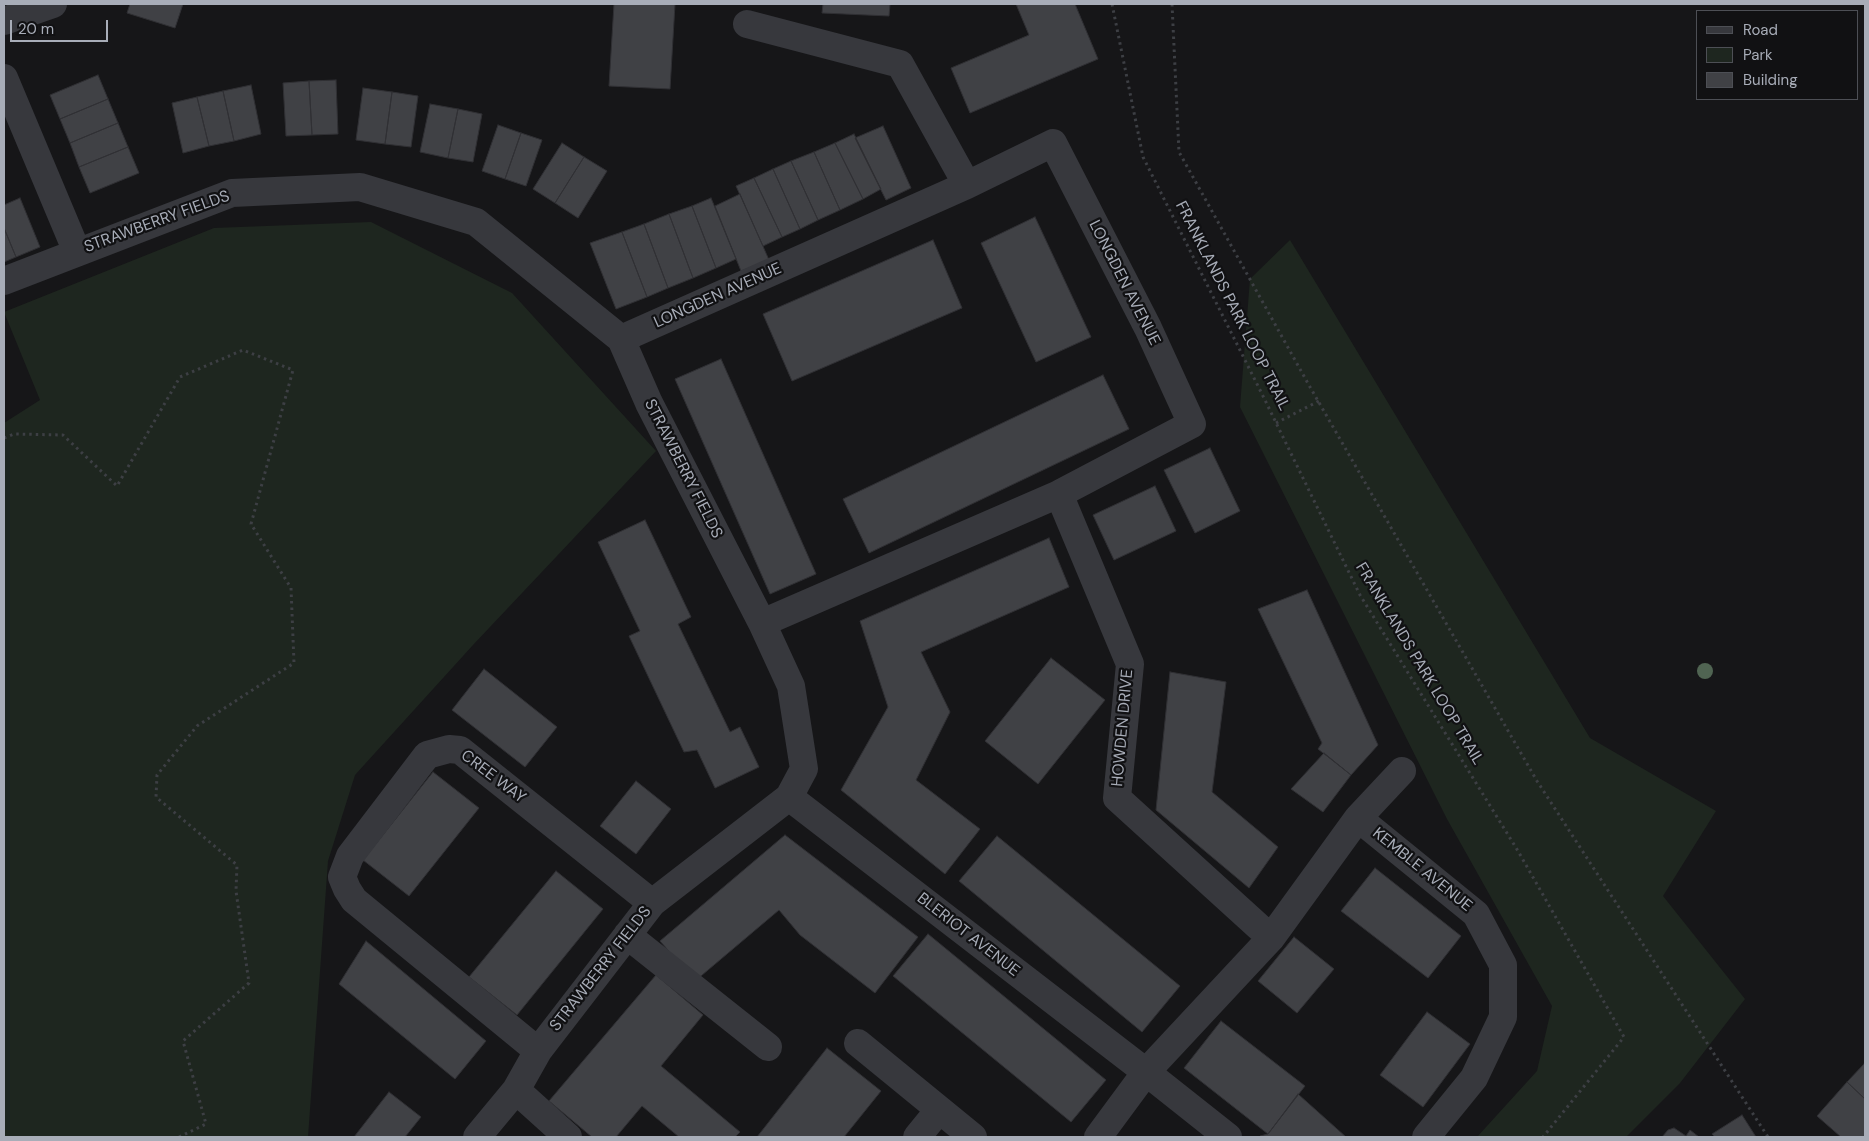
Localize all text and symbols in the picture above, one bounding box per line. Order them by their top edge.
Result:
scale bar [12,10,110,42]
legend [1696,10,1859,100]
text: 20 m [18,19,54,39]
text: Road [1743,20,1778,40]
text: Park [1743,45,1773,65]
text: Building [1743,70,1798,90]
street label: STRAWBERRY FIELDS [82,187,232,257]
street label: FRANKLANDS PARK LOOP TRAIL [1171,198,1293,414]
street label: LONGDEN AVENUE [1084,217,1164,349]
street label: LONGDEN AVENUE [651,259,785,333]
street label: STRAWBERRY FIELDS [640,396,726,542]
street label: FRANKLANDS PARK LOOP TRAIL [1351,559,1487,769]
street label: HOWDEN DRIVE [1108,669,1138,787]
street label: CREE WAY [457,746,529,808]
street label: KEMBLE AVENUE [1368,824,1476,916]
street label: BLERIOT AVENUE [913,889,1023,981]
street label: STRAWBERRY FIELDS [546,903,656,1035]

